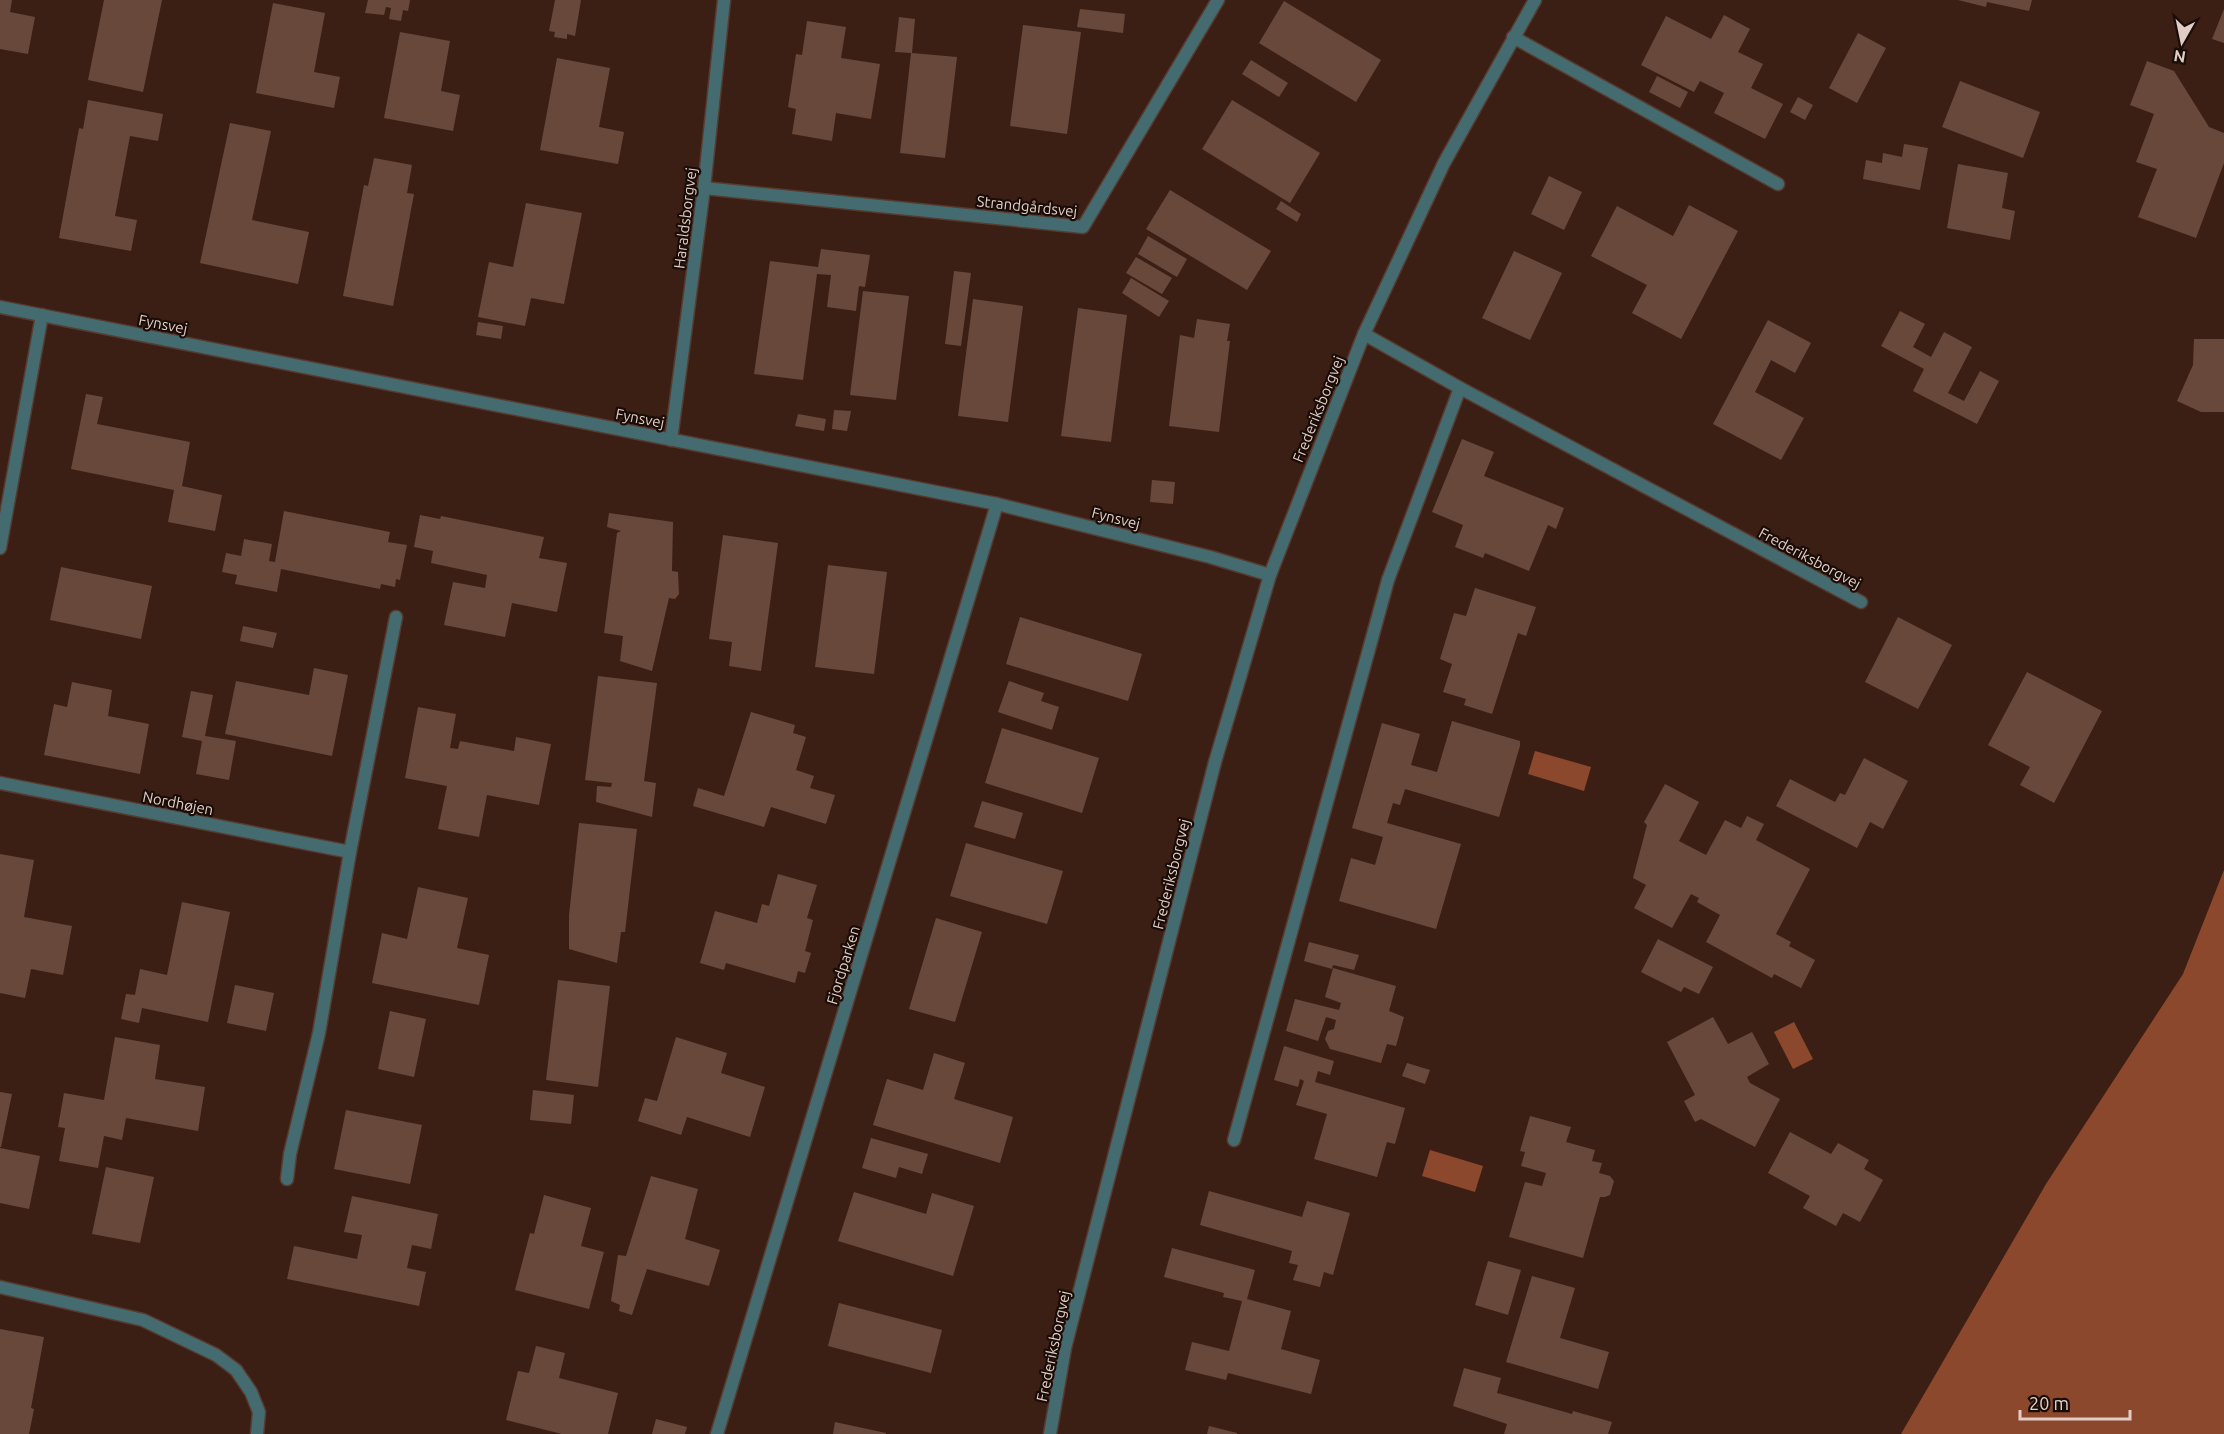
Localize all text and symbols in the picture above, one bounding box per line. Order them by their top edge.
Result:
north arrow [2152,12,2212,72]
text: N [2172,47,2187,67]
street label: Haraldsborgvej [670,166,700,270]
street label: Strandgårdsvej [976,192,1078,220]
street label: Fynsvej [137,311,189,337]
street label: Frederiksborgvej [1289,353,1347,465]
street label: Fynsvej [614,405,666,431]
street label: Fynsvej [1090,504,1142,532]
street label: Frederiksborgvej [1756,524,1864,592]
street label: Nordhøjen [141,788,215,818]
street label: Frederiksborgvej [1149,817,1193,931]
street label: Fjordparken [823,924,863,1006]
street label: Frederiksborgvej [1033,1289,1073,1403]
scale bar [2020,1383,2130,1421]
text: 20 m [2029,1393,2069,1413]

